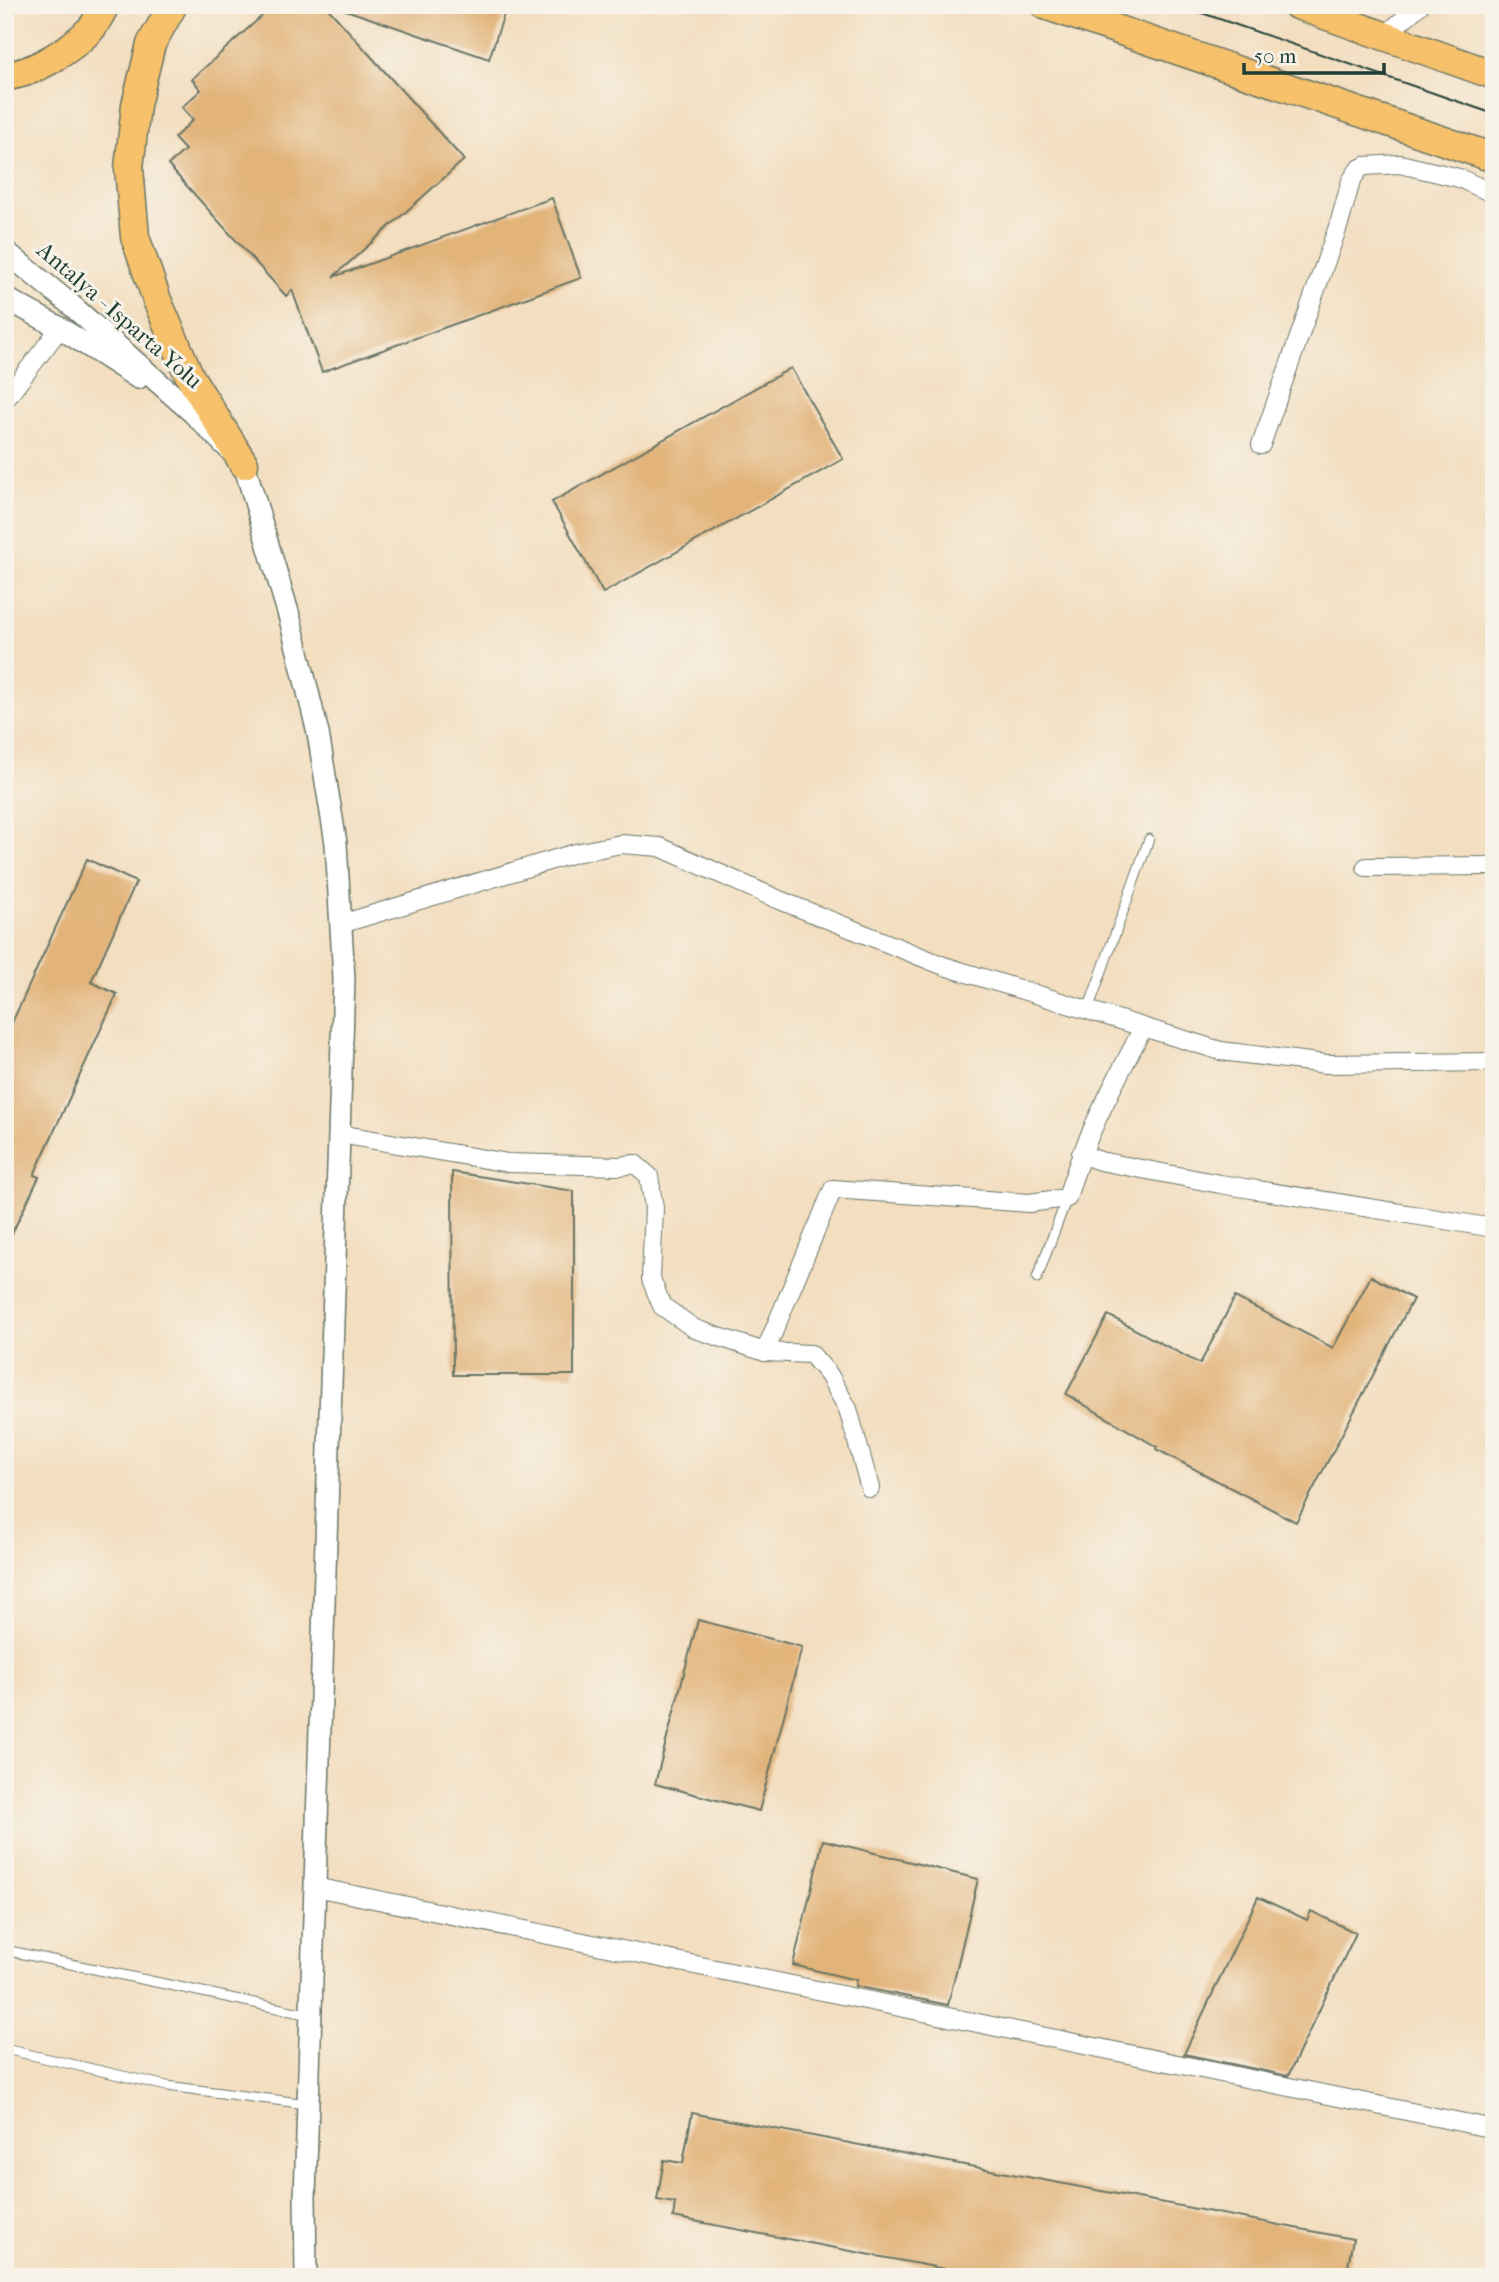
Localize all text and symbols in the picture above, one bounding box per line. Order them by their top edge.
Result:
scale bar [1244,32,1384,76]
text: 50 m [1254,44,1297,68]
street label: Antalya - Isparta Yolu [31,236,208,394]

